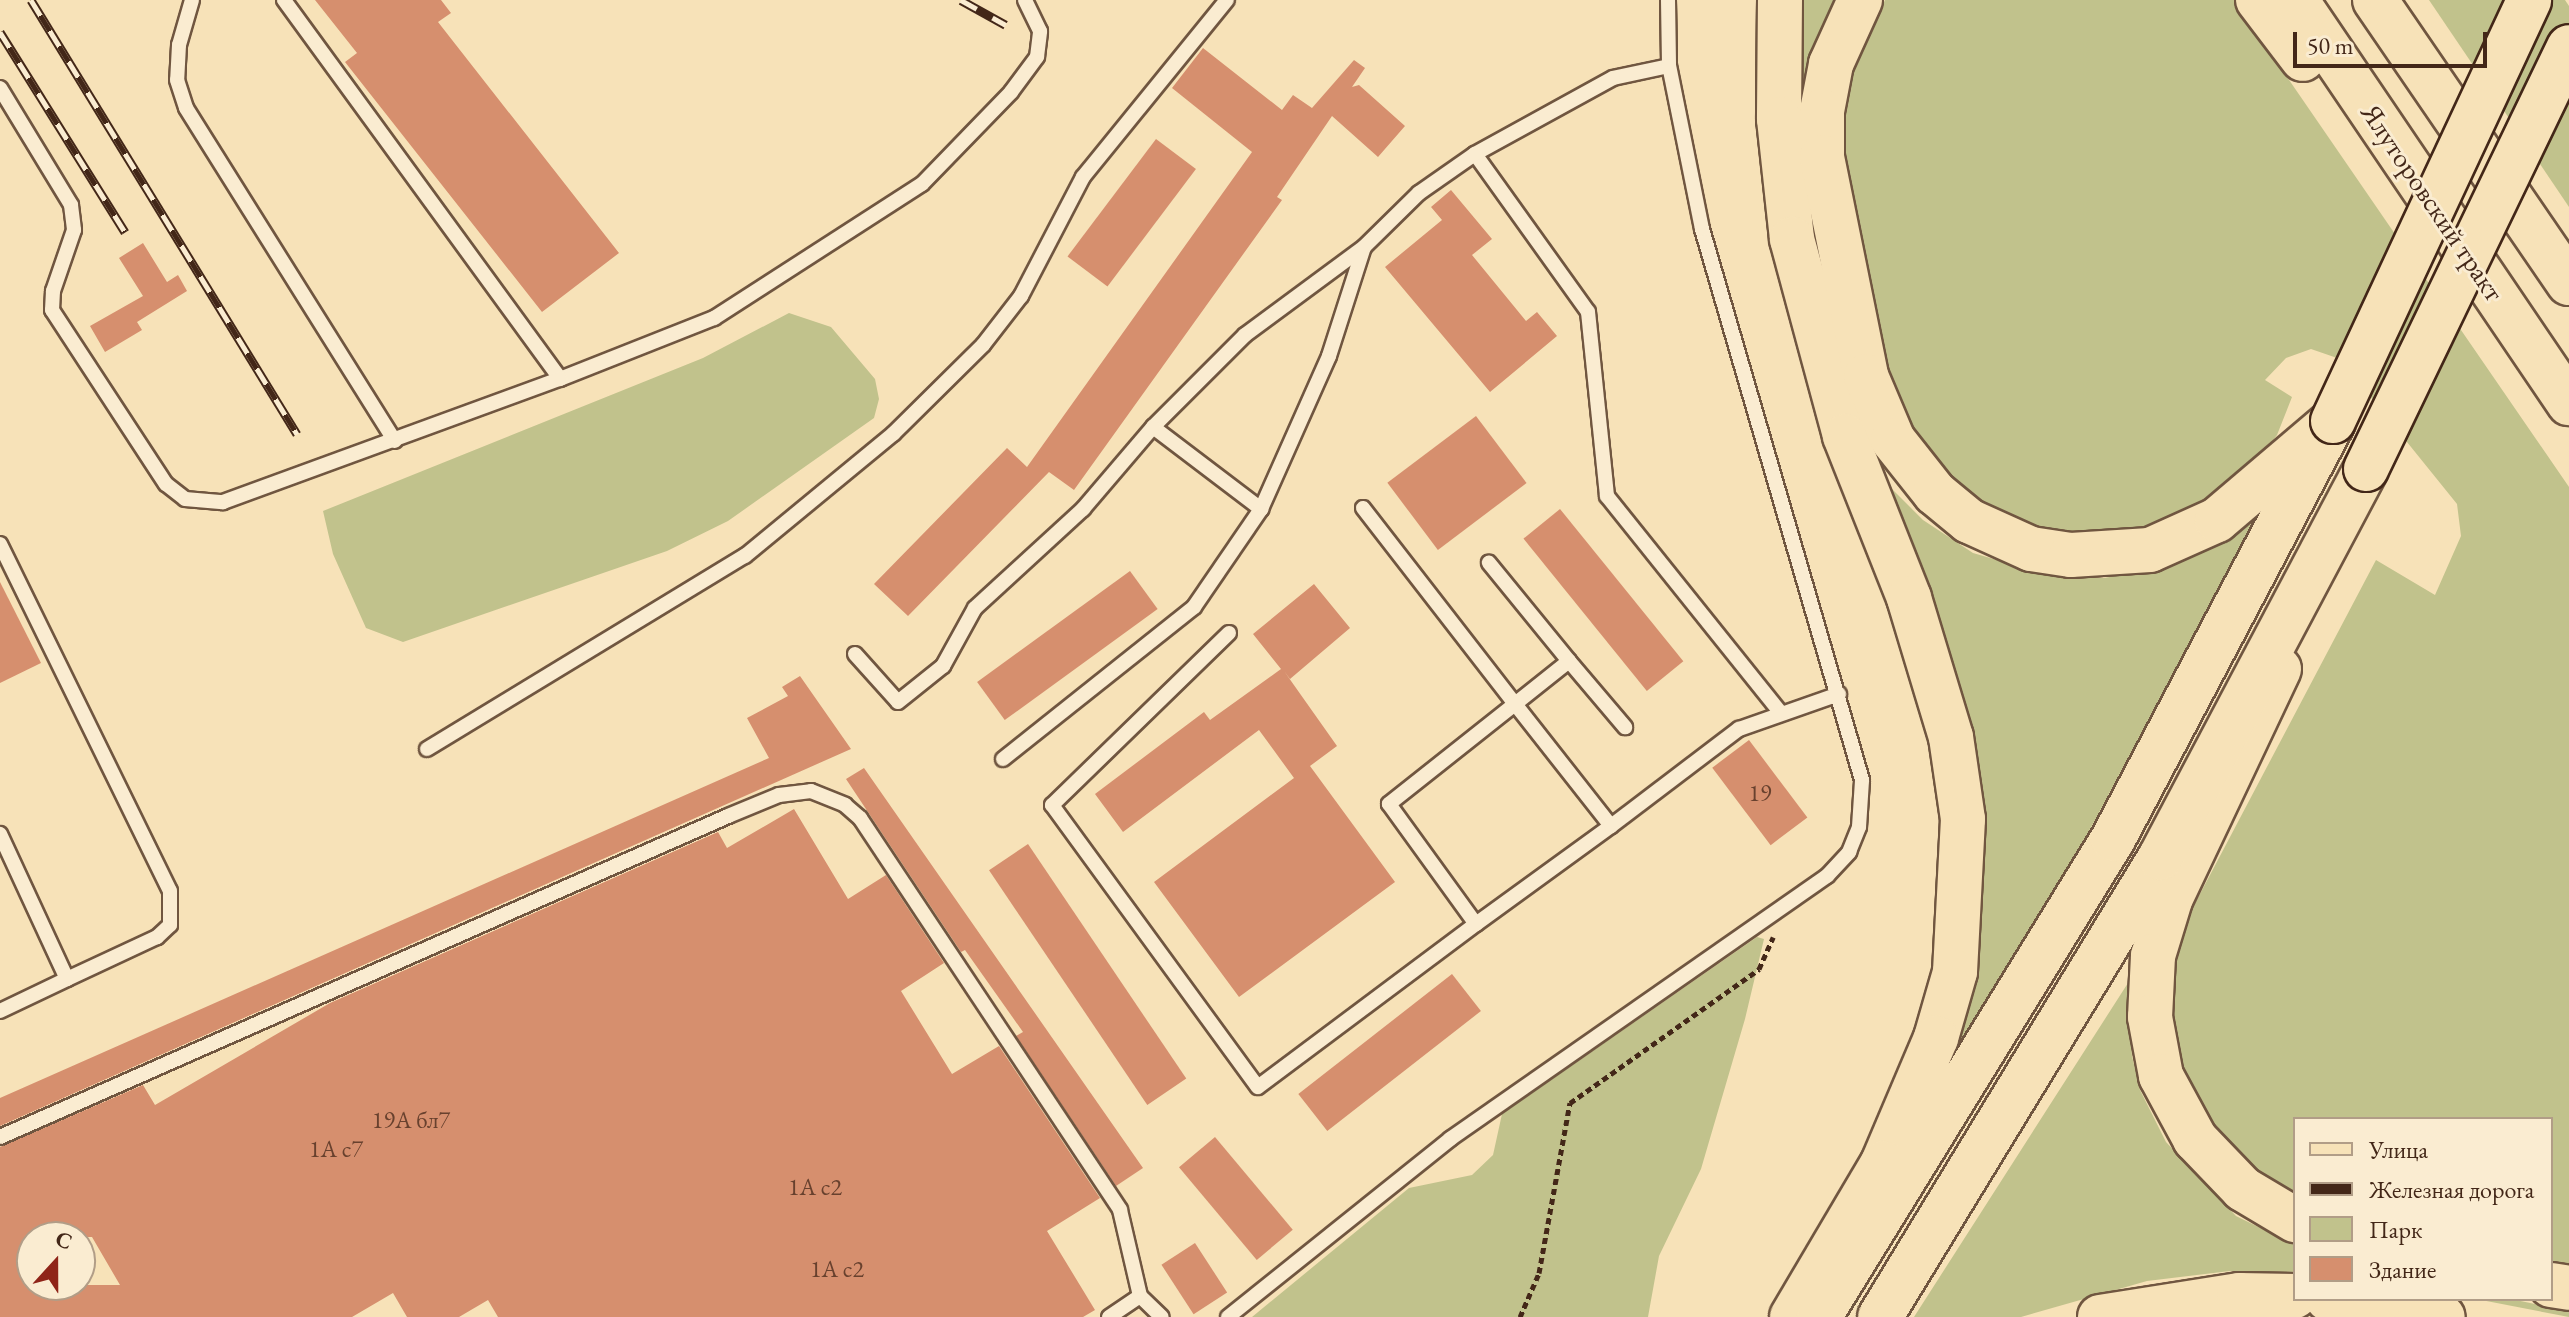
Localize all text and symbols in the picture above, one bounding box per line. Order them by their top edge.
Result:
scale bar [2297,16,2491,66]
text: 50 m [2307,30,2354,61]
street label: Ялуторовский тракт [2354,97,2512,307]
house number: 19 [1748,779,1772,807]
house number: 19А бл7 [372,1106,450,1134]
legend [2293,1117,2553,1301]
text: Улица [2369,1134,2428,1165]
house number: 1А с7 [309,1135,363,1163]
house number: 1А с2 [788,1173,842,1201]
text: Железная дорога [2369,1174,2534,1205]
text: Парк [2369,1214,2422,1245]
north arrow [16,1221,96,1301]
text: С [52,1224,77,1256]
text: Здание [2369,1254,2436,1285]
house number: 1А с2 [810,1255,864,1283]

